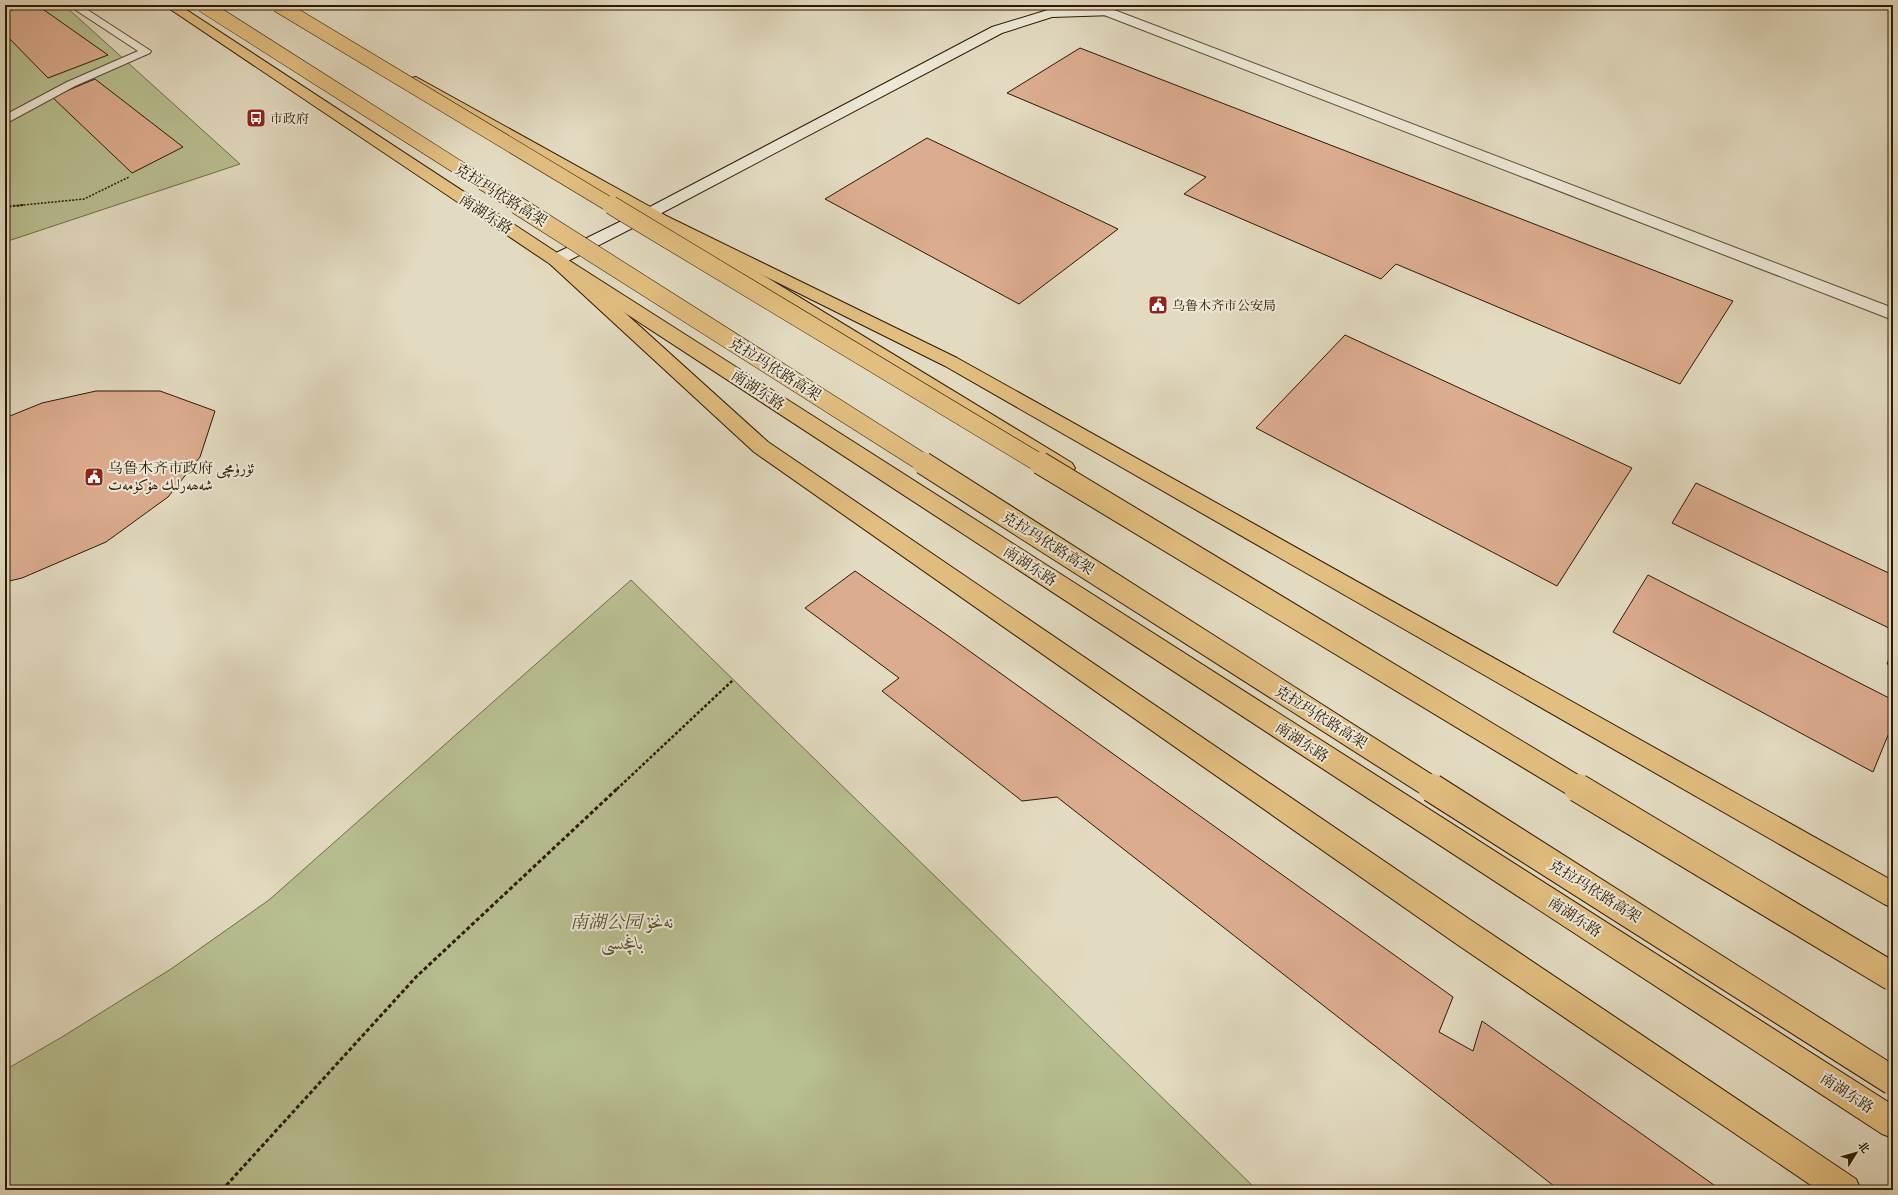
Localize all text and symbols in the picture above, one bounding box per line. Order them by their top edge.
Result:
bus stop icon: 市政府 [245,107,267,129]
place label: 市政府 [270,111,309,127]
street label: 克拉玛依路高架 [451,160,550,231]
street label: 南湖东路 [455,190,516,239]
public building icon: 乌鲁木齐市公安局 [1147,294,1169,316]
place label: 乌鲁木齐市公安局 [1172,298,1276,314]
street label: 克拉玛依路高架 [725,334,824,405]
street label: 南湖东路 [727,366,788,415]
place label: 乌鲁木齐市政府 ئۈرۈمچى شەھەرلىك ھۆكۈمەت [108,459,254,495]
public building icon: 乌鲁木齐市政府 ئۈرۈمچى شەھەرلىك ھۆكۈمەت [83,466,105,488]
street label: 克拉玛依路高架 [998,508,1097,579]
street label: 南湖东路 [999,542,1060,591]
street label: 克拉玛依路高架 [1271,682,1370,753]
street label: 南湖东路 [1271,718,1332,767]
street label: 克拉玛依路高架 [1545,856,1644,927]
street label: 南湖东路 [1544,893,1605,942]
park label: 南湖公园 نەنخۇ باغچىسى [570,912,674,956]
street label: 南湖东路 [1816,1069,1877,1118]
north arrow [1836,1133,1876,1173]
text: 北 [1854,1139,1872,1156]

